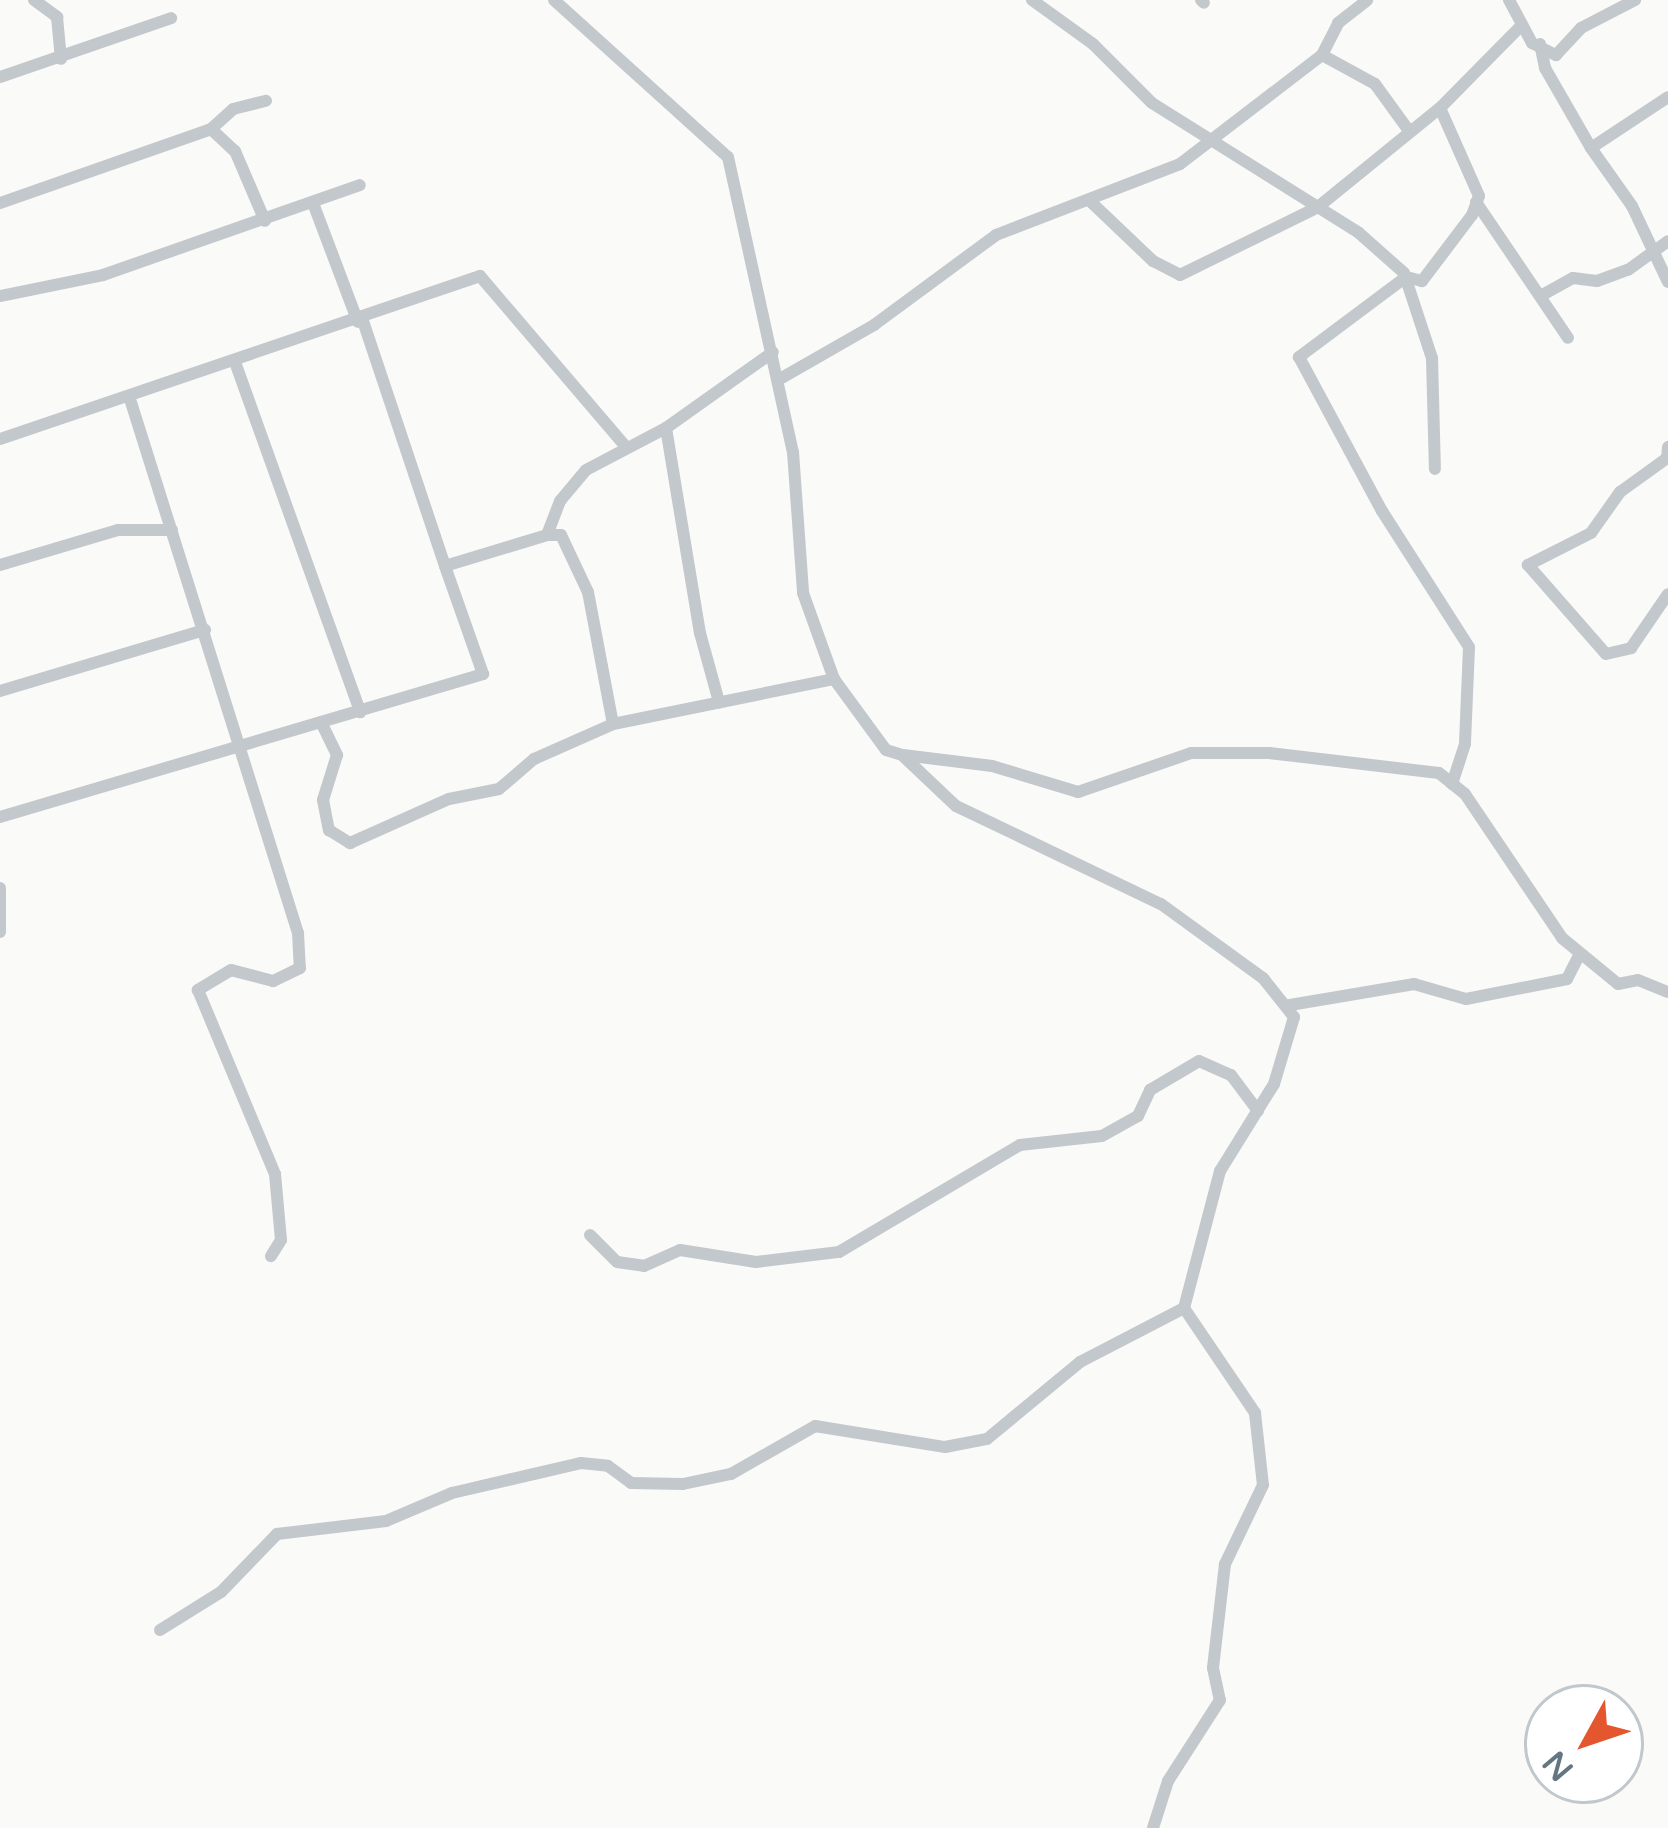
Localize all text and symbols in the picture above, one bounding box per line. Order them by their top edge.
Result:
north arrow [1524,1684,1644,1804]
text: N [1535,1743,1582,1788]

